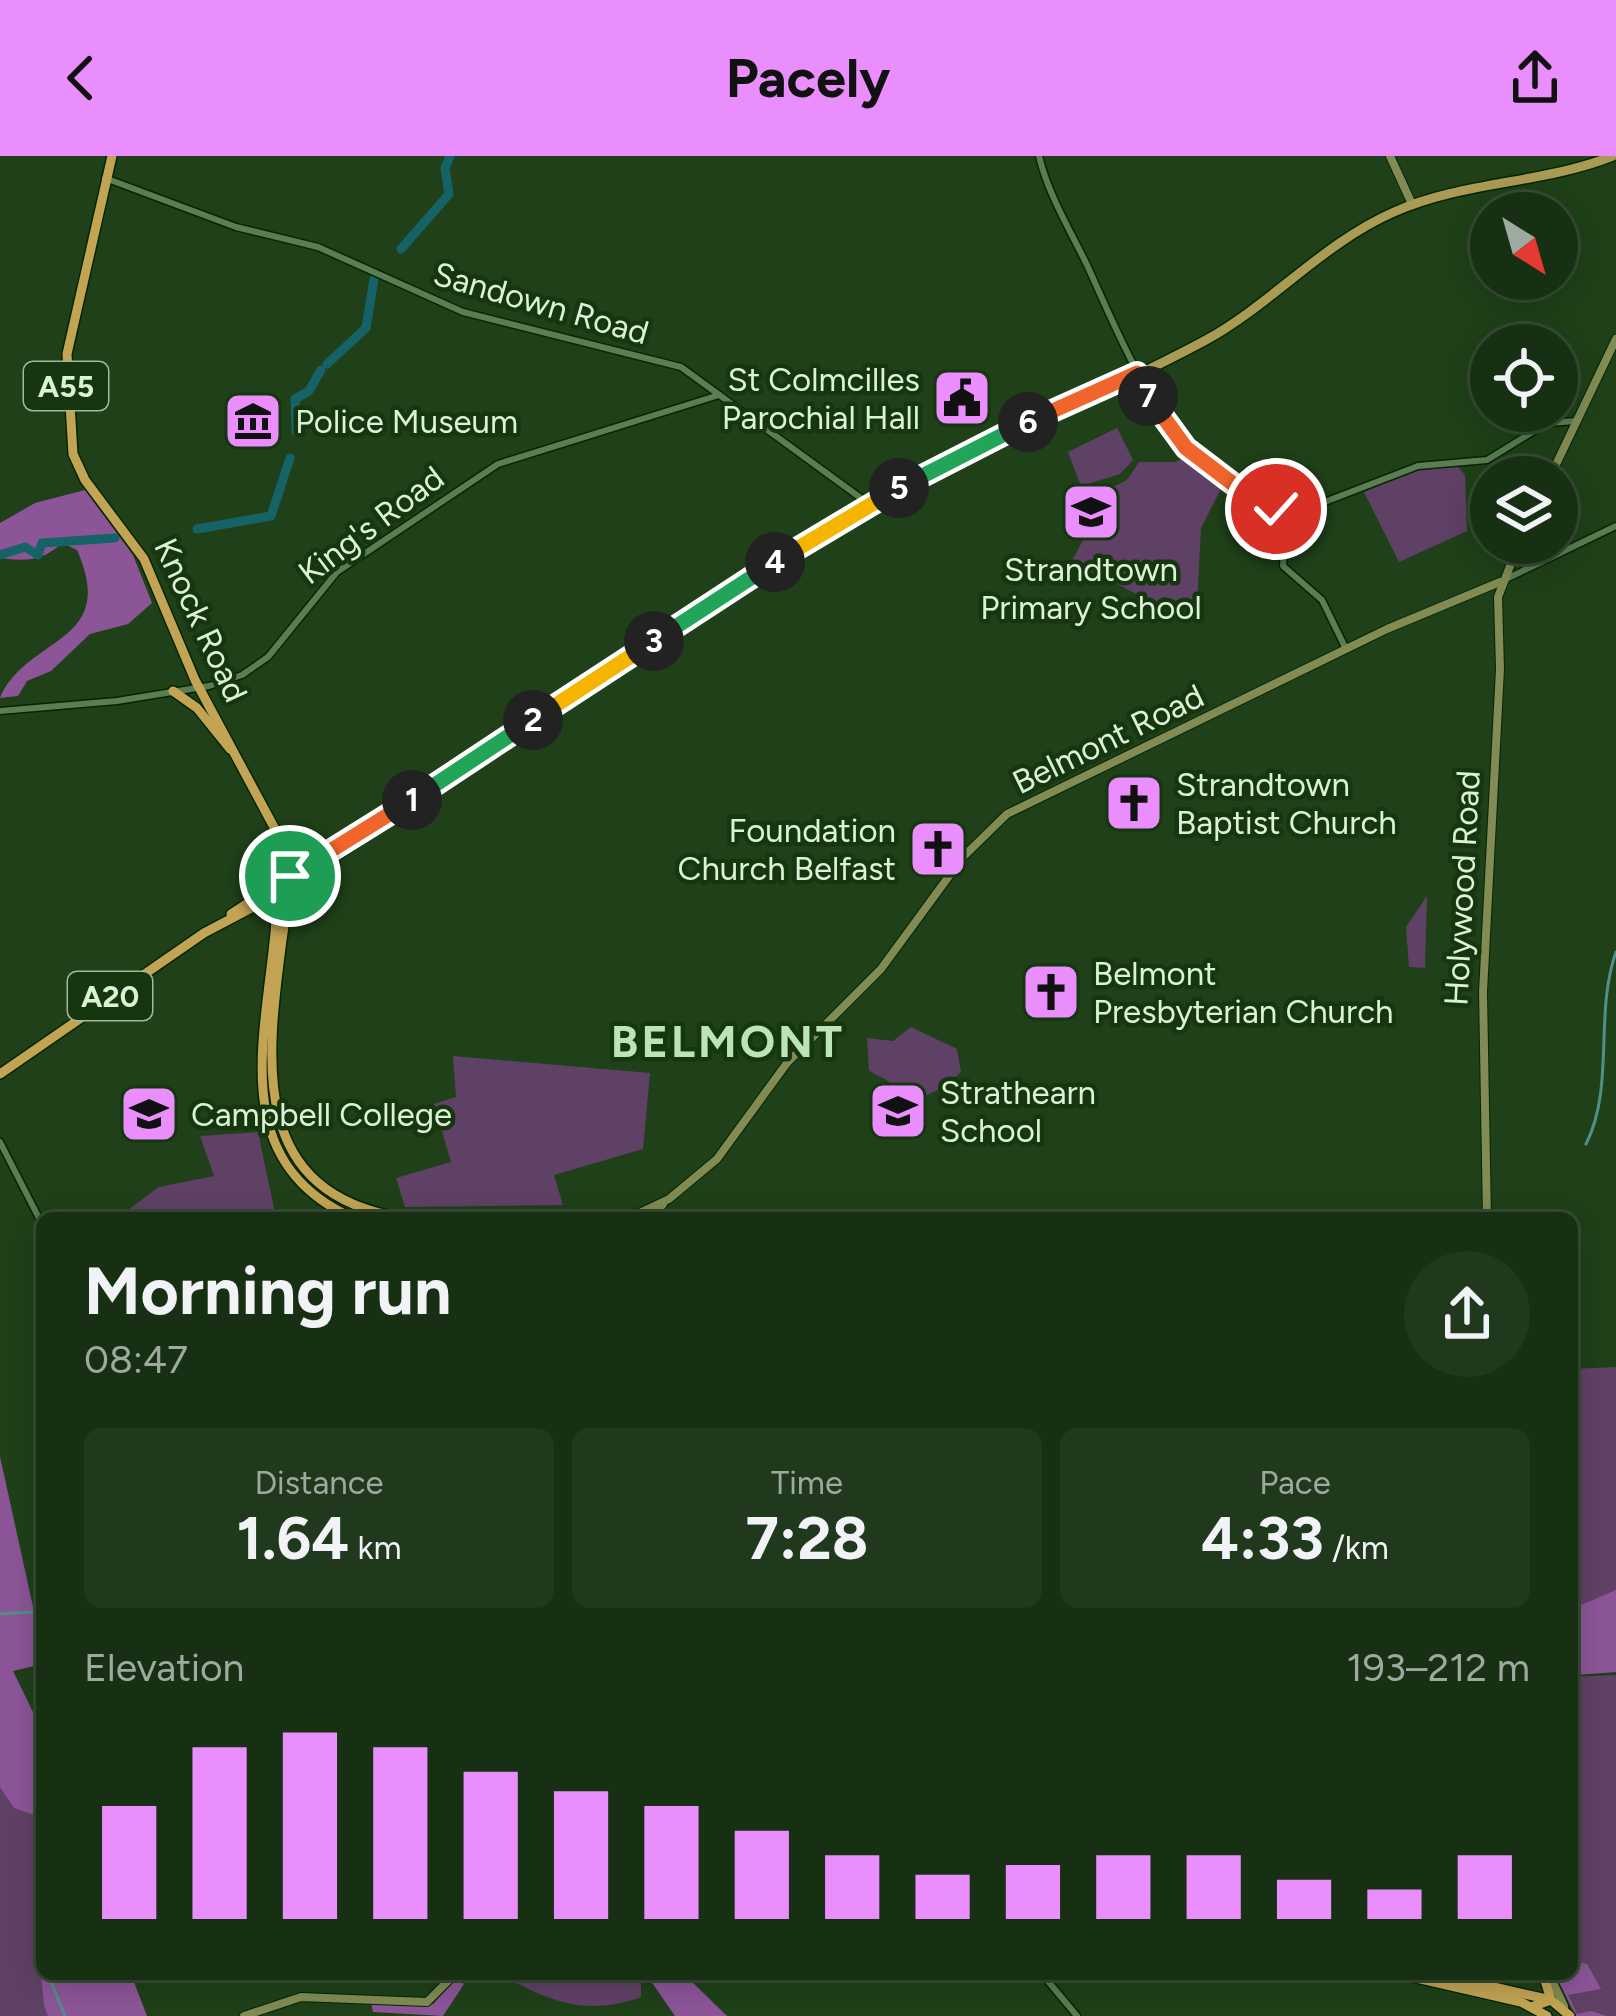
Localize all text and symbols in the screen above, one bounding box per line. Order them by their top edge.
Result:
icon: back [48,45,114,111]
icon: share [1502,45,1568,111]
text: Pacely [726,46,890,111]
north arrow [1470,192,1578,300]
map controls [1470,192,1578,564]
street label: Sandown Road [429,254,653,352]
button: locate [1470,324,1578,432]
place label: St Colmcilles Parochial Hall [722,360,920,437]
road number: A55 [24,362,108,410]
pin: 7 [1118,366,1178,426]
public building icon: St Colmcilles Parochial Hall [931,367,993,429]
text: 7 [1139,376,1157,415]
museum icon: Police Museum [222,390,284,452]
pin: 6 [998,392,1058,452]
place label: Police Museum [295,402,518,441]
text: 6 [1018,402,1038,441]
button: layers [1470,456,1578,564]
street label: King's Road [291,458,451,592]
pin: 5 [869,458,929,518]
pin [1225,458,1327,560]
text: 5 [889,468,909,507]
icon: check [1243,476,1309,542]
school or university icon: Strandtown Primary School [1060,481,1122,543]
street label: Knock Road [146,532,256,708]
pin: 4 [745,532,805,592]
text: 4 [765,542,785,581]
place label: Strandtown Primary School [980,550,1202,627]
pin: 3 [624,611,684,671]
text: 3 [645,621,663,660]
street label: Belmont Road [1006,676,1210,802]
pin: 2 [503,690,563,750]
text: 2 [523,700,543,739]
place label: Strandtown Baptist Church [1176,765,1397,842]
street label: Holywood Road [1436,769,1488,1007]
pin: 1 [382,770,442,830]
church icon: Strandtown Baptist Church [1103,772,1165,834]
text: 1 [405,780,419,819]
place label: Foundation Church Belfast [678,811,896,888]
church icon: Foundation Church Belfast [907,818,969,880]
pin [239,825,341,927]
icon: arrive [257,843,323,909]
place label: Belmont Presbyterian Church [1093,954,1393,1031]
church icon: Belmont Presbyterian Church [1020,961,1082,1023]
road number: A20 [68,972,152,1020]
district label: BELMONT [611,1014,845,1068]
place label: Strathearn School [940,1073,1096,1150]
school or university icon: Strathearn School [867,1080,929,1142]
school or university icon: Campbell College [118,1083,180,1145]
place label: Campbell College [191,1095,452,1134]
text: Morning run [84,1251,452,1331]
button: share [1404,1251,1530,1377]
text: 08:47 [84,1336,188,1383]
text: Distance [254,1463,384,1502]
text: Time [771,1463,843,1502]
text: Pace [1259,1463,1331,1502]
text: 1.64 [236,1502,349,1574]
text: 7:28 [746,1502,868,1574]
text: 4:33 [1201,1502,1324,1574]
text: km [349,1528,402,1567]
text: /km [1324,1528,1389,1567]
text: Elevation [84,1644,244,1691]
text: 193–212 m [1347,1644,1530,1691]

